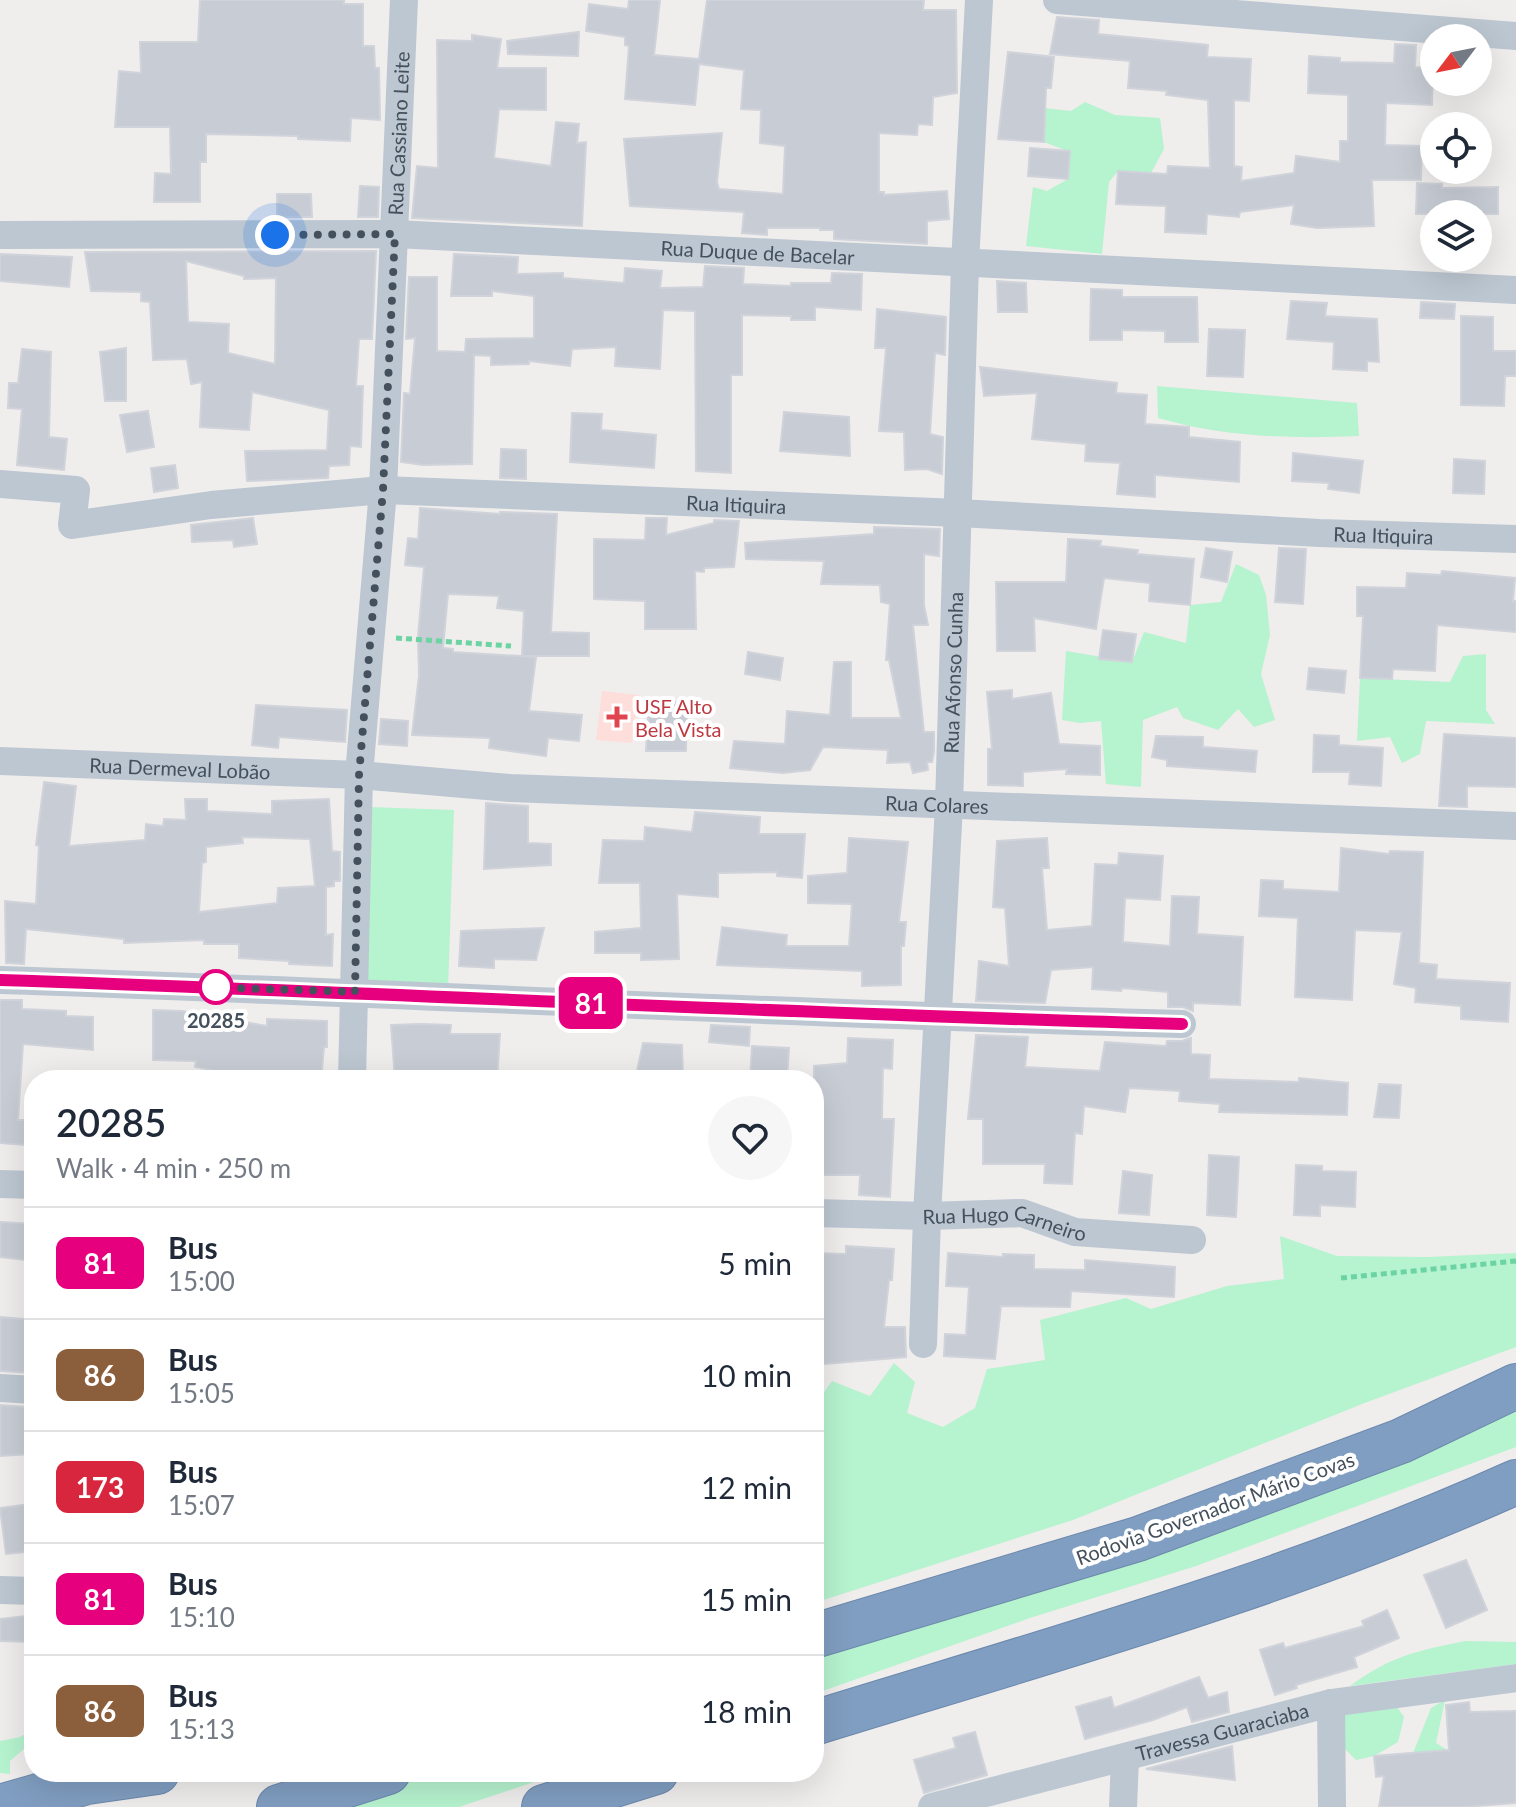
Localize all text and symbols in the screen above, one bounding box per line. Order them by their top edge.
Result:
north arrow [1420,24,1492,96]
map controls [1420,24,1492,272]
street label: Rua Cassiano Leite [383,51,414,216]
button: locate [1420,112,1492,184]
button: layers [1420,200,1492,272]
your location [255,215,295,255]
street label: Rua Duque de Bacelar [660,235,856,269]
street label: Rua Itiquira [686,490,787,518]
street label: Rua Itiquira [1333,521,1434,548]
street label: Rua Afonso Cunha [939,591,967,754]
place label: USF Alto Bela Vista [635,694,722,741]
marker: USF Alto Bela Vista [606,706,628,728]
street label: Rua Dermeval Lobão [89,752,271,784]
street label: Rua Colares [885,790,989,818]
marker: 20285 [199,970,233,1004]
line badge: 81 [555,977,627,1029]
text: 81 [575,986,607,1020]
place label: 20285 [187,1008,245,1032]
button: heart [708,1096,792,1180]
text: 20285 [56,1099,166,1145]
text: Walk · 4 min · 250 m [56,1152,291,1184]
street label: Rua Hugo Carneiro [922,1201,1087,1245]
text: Bus [168,1229,218,1265]
text: 5 min [718,1245,792,1281]
text: 81 [84,1246,116,1280]
text: 15:00 [168,1265,235,1297]
text: Bus [168,1341,218,1377]
text: 10 min [701,1357,792,1393]
text: 86 [84,1358,116,1392]
text: 15:05 [168,1377,235,1409]
street label: Rodovia Governador Mário Covas [1073,1446,1357,1570]
text: Bus [168,1453,218,1489]
text: 12 min [701,1469,792,1505]
text: 173 [76,1470,124,1504]
text: 15:07 [168,1489,235,1521]
text: Bus [168,1565,218,1601]
text: 15 min [701,1581,792,1617]
text: 81 [84,1582,116,1616]
text: 15:10 [168,1601,235,1633]
text: Bus [168,1677,218,1713]
text: 18 min [701,1693,792,1729]
text: 86 [84,1694,116,1728]
street label: Travessa Guaraciaba [1133,1697,1311,1765]
text: 15:13 [168,1713,235,1745]

